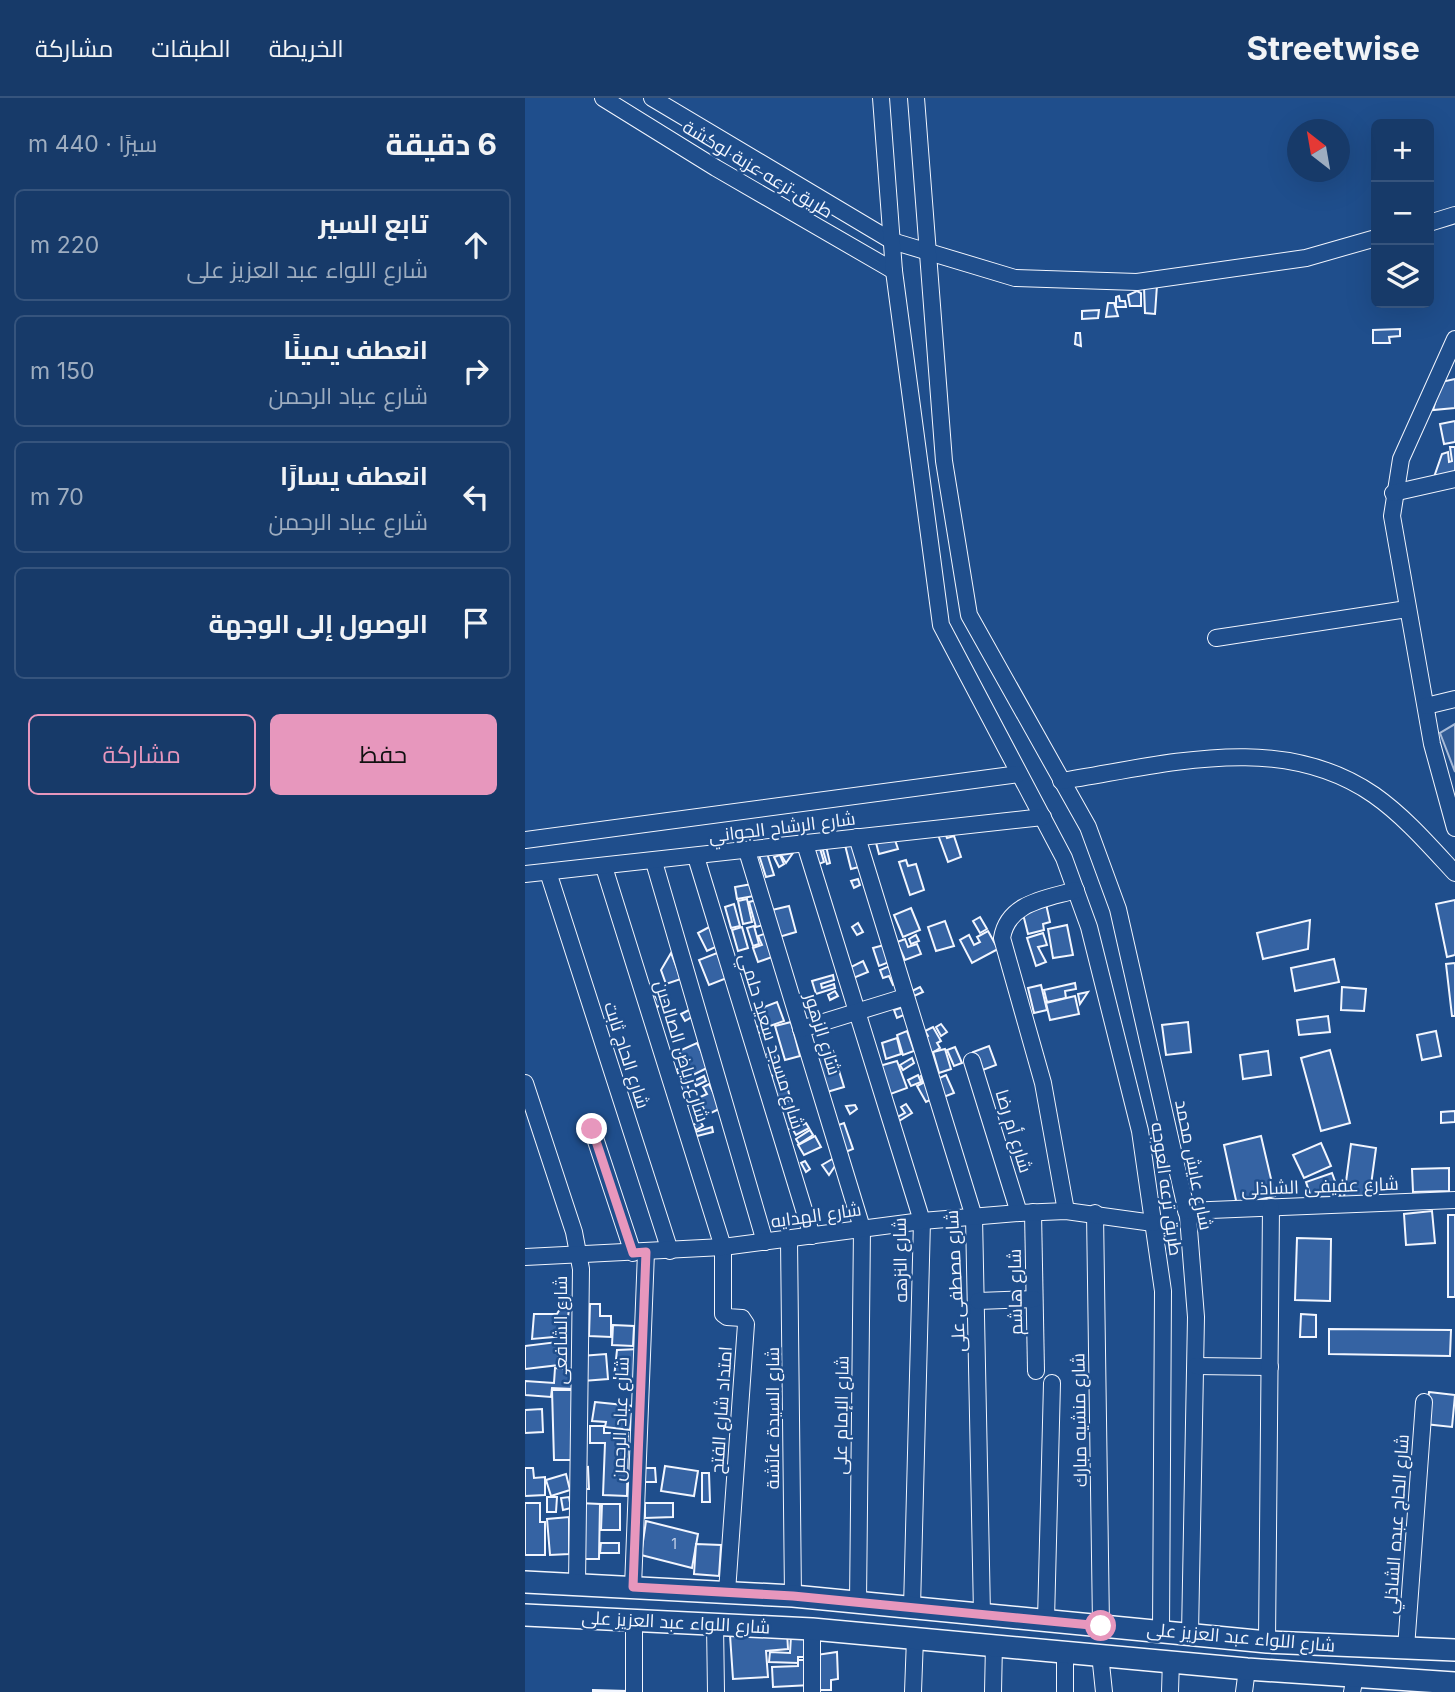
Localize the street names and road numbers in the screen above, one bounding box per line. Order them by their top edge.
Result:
street label: طريق ترعه عزبة لوكشة [678,116,837,224]
street label: شارع الرشاح الجواني [708,808,857,850]
street label: شارع مسجد سعيد حلمي [731,951,809,1132]
street label: شارع رياض الصالحىن [649,978,714,1125]
street label: شارع الزهور [798,990,845,1078]
street label: شارع الحاج ثابت [598,999,654,1112]
street label: شارع أم رضا [989,1087,1037,1176]
street label: شارع عايش محمد [1169,1098,1217,1232]
street label: طريق ترعه العوجه [1145,1121,1187,1257]
street label: شارع عفيفى الشاذلى [1241,1173,1399,1201]
street label: شارع الهدايه [769,1198,863,1234]
street label: شارع مصطفى على [941,1209,971,1353]
street label: شارع النزهه [889,1217,913,1303]
street label: شارع هاشم [1004,1249,1028,1335]
street label: شارع الشافعى [550,1276,573,1384]
street label: امتداد شارع الفتح [706,1346,738,1475]
street label: شارع السيدة عائشة [762,1347,785,1489]
street label: شارع منشيه مبارك [1067,1353,1093,1487]
street label: شارع الإمام على [829,1355,855,1475]
street label: شارع عباد الرحمن [607,1356,635,1482]
street label: شارع الحاج عبده الشاذلي [1379,1433,1417,1615]
street label: شارع اللواء عبد العزيز على [581,1607,771,1639]
street label: شارع اللواء عبد العزيز على [1146,1618,1336,1658]

